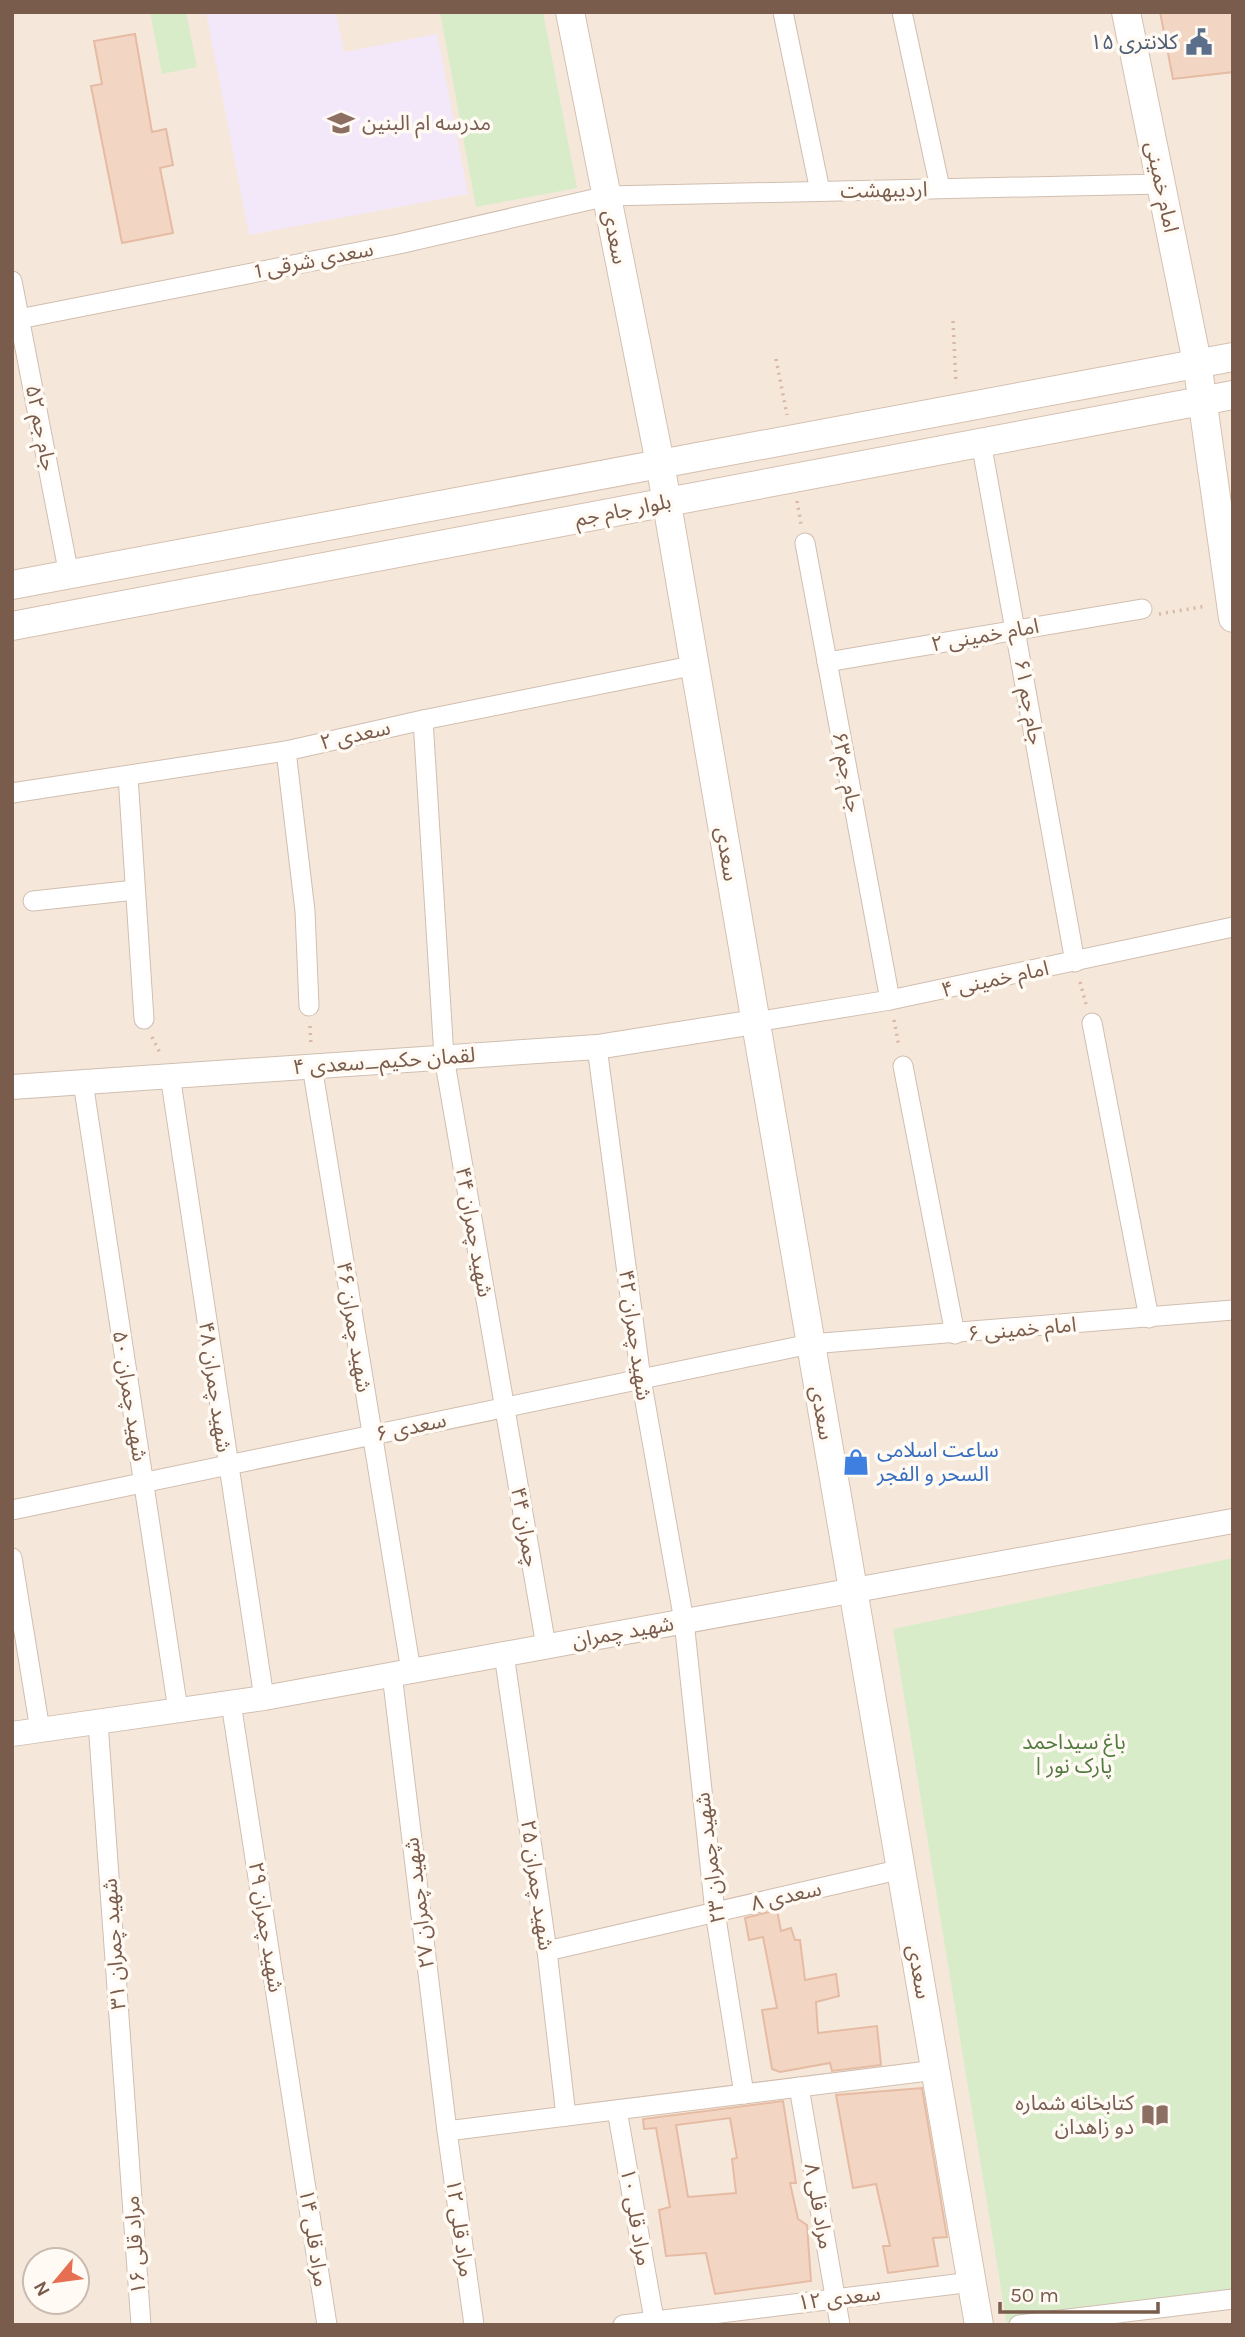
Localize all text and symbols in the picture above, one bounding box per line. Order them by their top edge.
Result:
public building icon: کلانتری ۱۵ [1184,27,1214,57]
place label: کلانتری ۱۵ [1090,30,1178,54]
school or university icon: مدرسه ام البنین [326,108,356,138]
place label: مدرسه ام البنین [362,111,491,139]
street label: امام خمینی [1137,139,1183,235]
street label: اردیبهشت [840,177,928,203]
street label: سعدی [598,208,632,266]
street label: سعدی شرقی 1 [253,237,375,283]
street label: جام جم ۵۲ [17,383,61,474]
street label: بلوار جام جم [573,489,674,535]
street label: امام خمینی ۲ [929,614,1042,660]
street label: جام جم ۶۱ [1006,657,1048,748]
street label: سعدی ۲ [317,715,393,755]
street label: جام جم۶۳ [823,730,867,815]
street label: سعدی [711,825,743,883]
street label: امام خمینی ۴ [939,956,1052,1006]
street label: لقمان حکیم_سعدی ۴ [292,1043,476,1082]
street label: شهید چمران ۴۴ [450,1165,497,1299]
street label: شهید چمران ۴۶ [331,1260,376,1394]
street label: شهید چمران ۴۲ [613,1268,656,1402]
street label: امام خمینی ۶ [967,1312,1078,1350]
street label: شهید چمران ۴۸ [193,1320,236,1454]
street label: شهید چمران ۵۰ [107,1329,152,1463]
street label: سعدی [805,1384,839,1442]
street label: سعدی ۶ [374,1408,448,1446]
place label: ساعت اسلامی السحر و الفجر [876,1438,999,1486]
shop icon: ساعت اسلامی السحر و الفجر [841,1447,871,1477]
street label: چمران ۴۴ [505,1485,544,1569]
street label: شهید چمران [570,1611,676,1654]
park label: باغ سیداحمد | پارک نور [1022,1730,1126,1779]
street label: شهید چمران ۲۳ [690,1791,731,1925]
street label: شهید چمران ۲۵ [515,1818,558,1952]
street label: شهید چمران ۲۷ [399,1836,440,1970]
street label: شهید چمران ۲۹ [243,1860,288,1994]
street label: سعدی ۸ [748,1876,824,1916]
street label: شهید چمران ۳۱ [97,1877,132,2011]
street label: سعدی [902,1943,936,2001]
place label: کتابخانه شماره دو زاهدان [1015,2091,1134,2139]
library icon: کتابخانه شماره دو زاهدان [1140,2100,1170,2130]
street label: مراد قلی ۸ [800,2161,838,2251]
street label: مراد قلی ۱۰ [616,2166,656,2268]
street label: مراد قلی ۱۲ [441,2177,479,2279]
street label: مراد قلی ۱۴ [294,2187,334,2289]
street label: مراد قلی ۱۶ [120,2195,150,2295]
north arrow [21,2246,91,2316]
scale bar [1000,2270,1158,2314]
text: N [29,2277,55,2300]
street label: سعدی ۱۲ [796,2281,882,2315]
text: 50 m [1010,2283,1059,2307]

